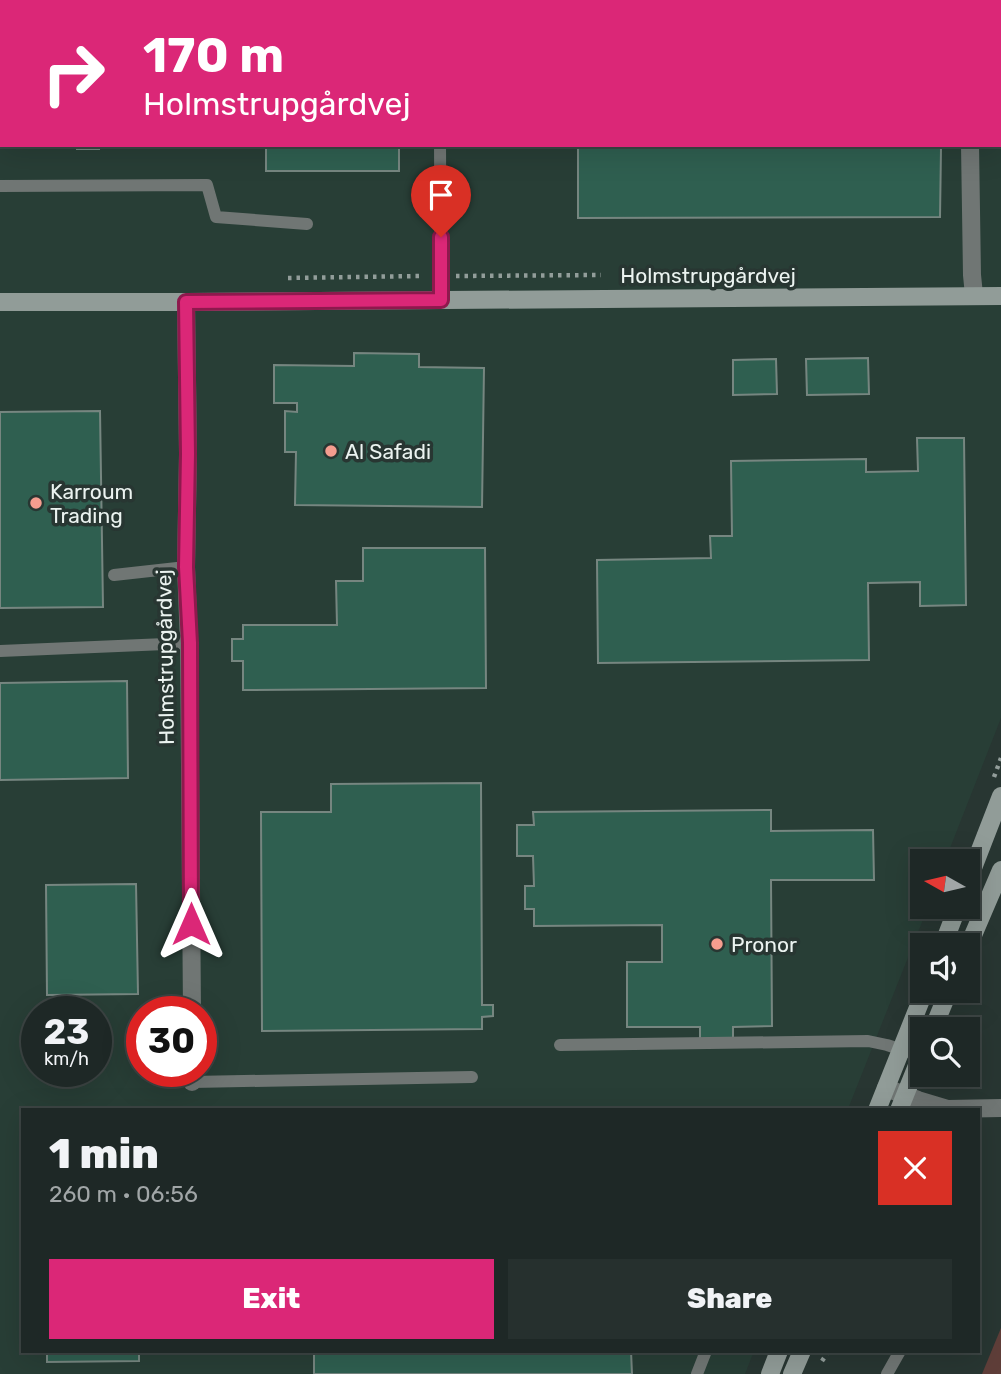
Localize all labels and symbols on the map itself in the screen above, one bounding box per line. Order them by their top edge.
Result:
pin [411,165,471,237]
street label: Holmstrupgårdvej [620,263,796,288]
place label: Al Safadi [345,439,431,464]
marker: Al Safadi [323,443,339,459]
place label: Karroum Trading [50,479,133,528]
marker: Karroum Trading [28,495,44,511]
street label: Holmstrupgårdvej [151,569,179,745]
north arrow [910,849,980,919]
position arrow [154,887,228,961]
place label: Pronor [731,932,797,957]
marker: Pronor [709,936,725,952]
speed limit sign: 30 [126,996,217,1087]

